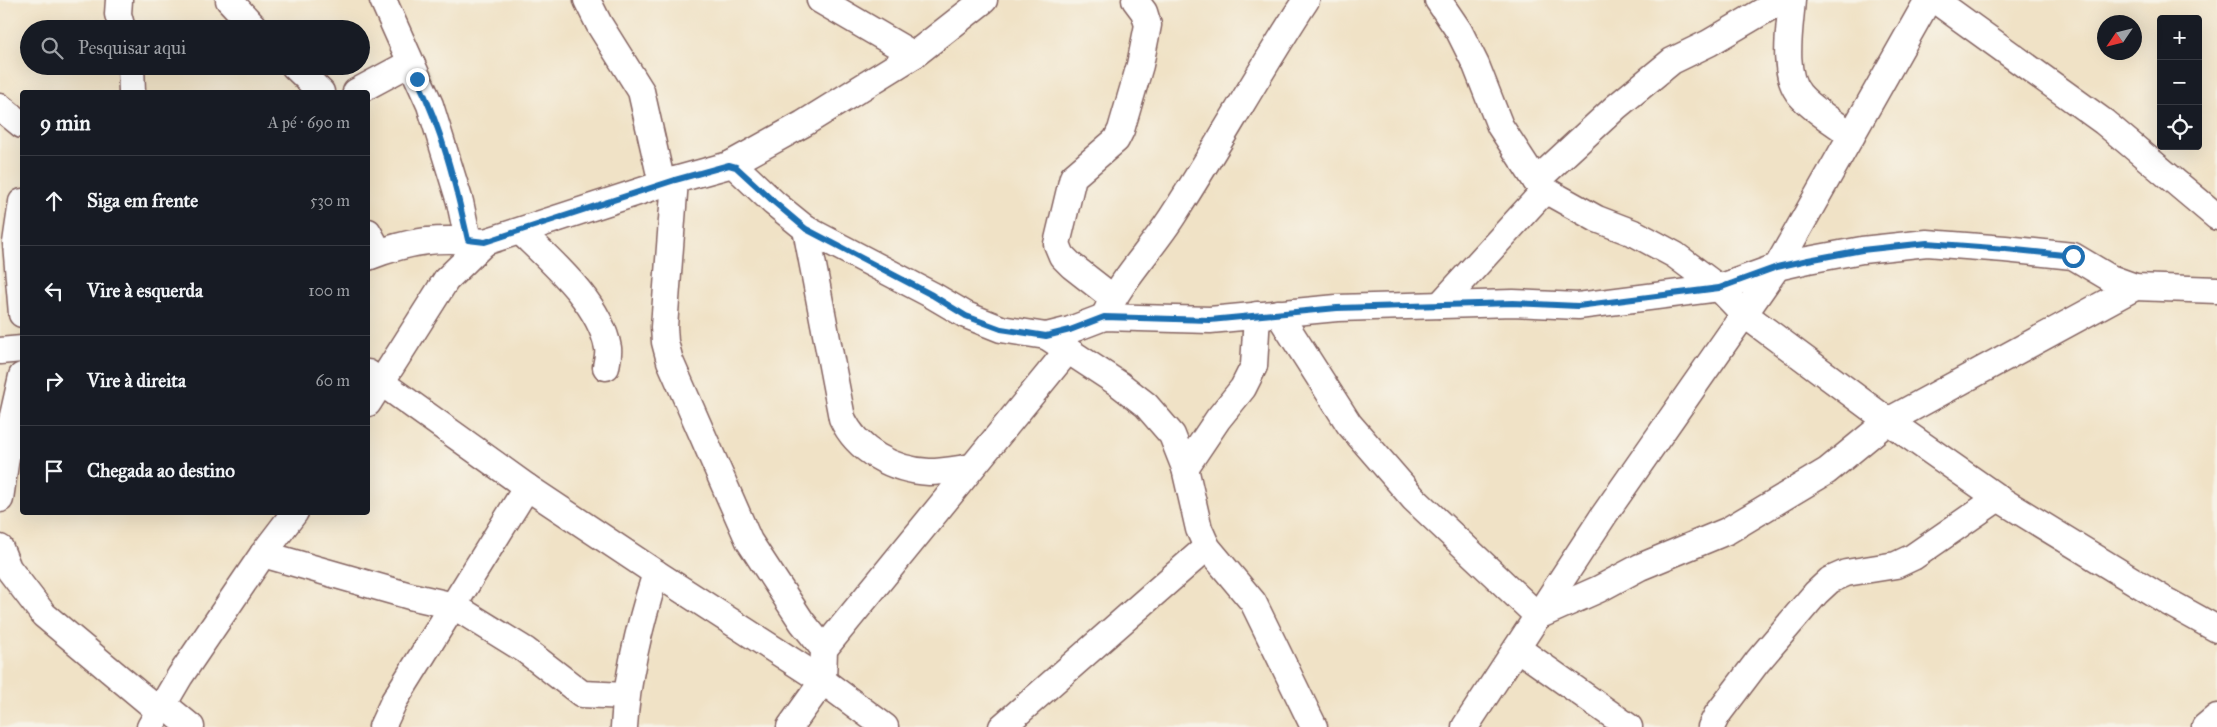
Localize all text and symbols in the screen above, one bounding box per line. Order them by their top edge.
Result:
north arrow [2097,15,2142,60]
map controls [2157,15,2202,150]
button: + [2157,15,2202,60]
search box [20,20,370,75]
icon: search [38,34,66,62]
text: Pesquisar aqui [78,36,186,59]
button: − [2157,60,2202,105]
route end [406,68,429,91]
button: locate [2157,105,2202,150]
text: 9 min [40,110,91,136]
text: A pé · 690 m [268,113,350,132]
icon: ahead [40,187,68,215]
text: Siga em frente [87,189,198,212]
text: 530 m [310,191,350,210]
route start [2062,245,2085,268]
icon: left [40,277,68,305]
text: Vire à esquerda [87,279,203,302]
text: 100 m [308,281,350,300]
icon: right [40,367,68,395]
text: Vire à direita [87,369,186,392]
text: 60 m [316,371,350,390]
icon: arrive [40,457,68,485]
text: Chegada ao destino [87,459,235,482]

